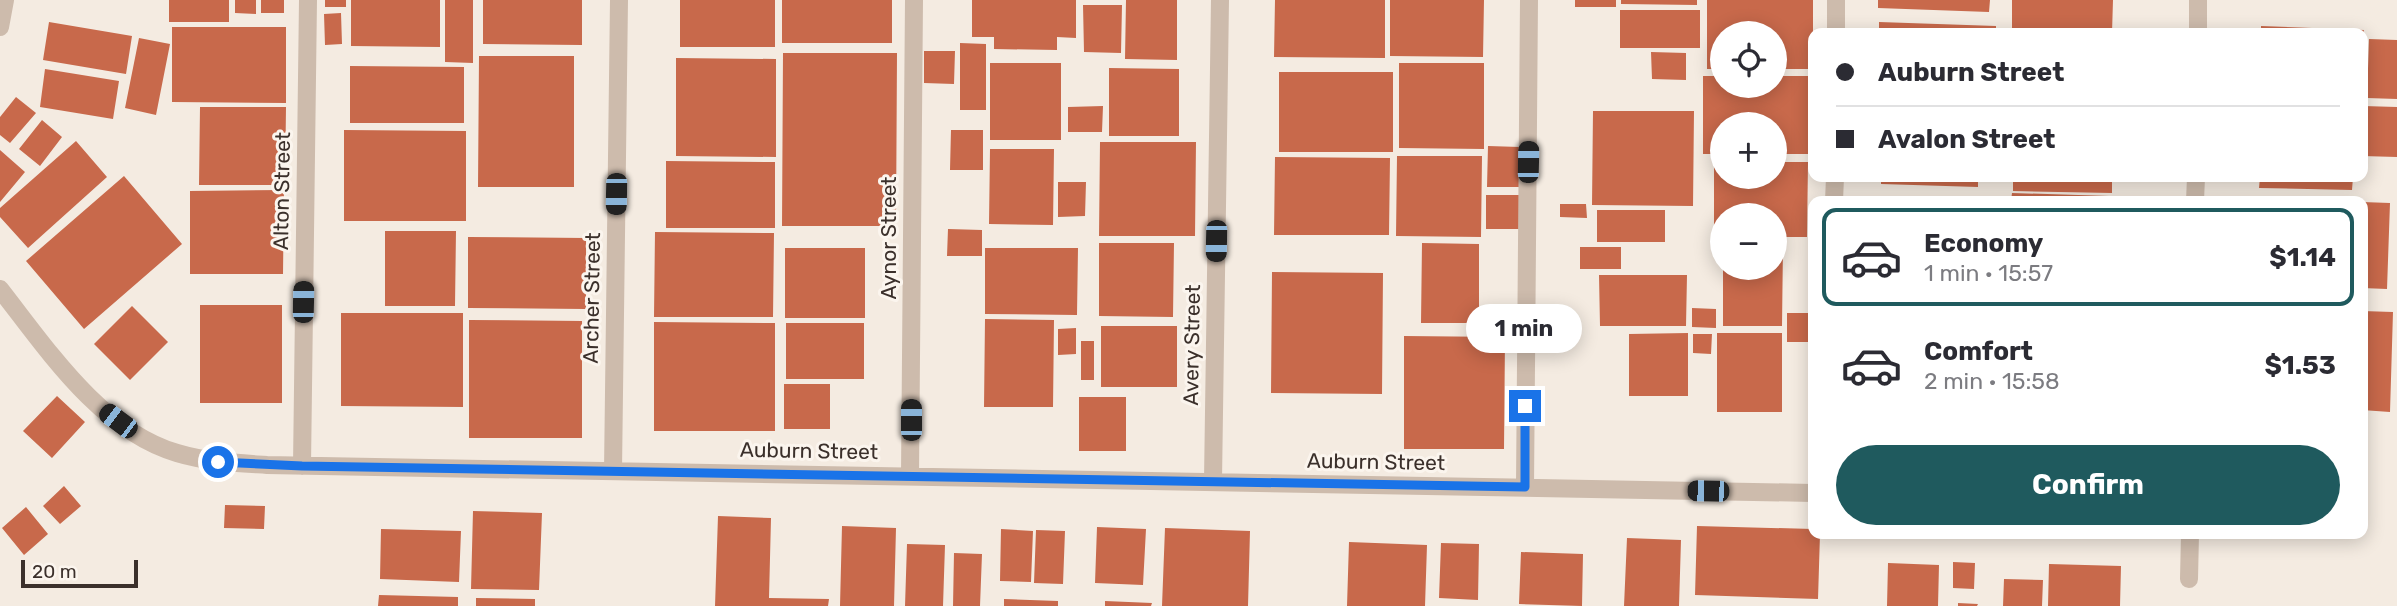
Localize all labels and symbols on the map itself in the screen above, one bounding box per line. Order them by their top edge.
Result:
street label: Alton Street [268,132,295,250]
car [1518,141,1539,183]
car [606,173,627,215]
street label: Aynor Street [876,176,901,300]
car [1206,220,1227,262]
street label: Archer Street [578,232,605,364]
car [293,281,314,323]
street label: Avery Street [1178,284,1205,406]
callout: 1 min [1467,304,1583,354]
route end [1509,390,1541,422]
car [901,399,922,441]
car [95,400,142,442]
street label: Auburn Street [740,437,878,464]
route start [202,446,234,478]
street label: Auburn Street [1307,448,1445,475]
car [1687,480,1730,502]
scale bar [21,557,138,589]

